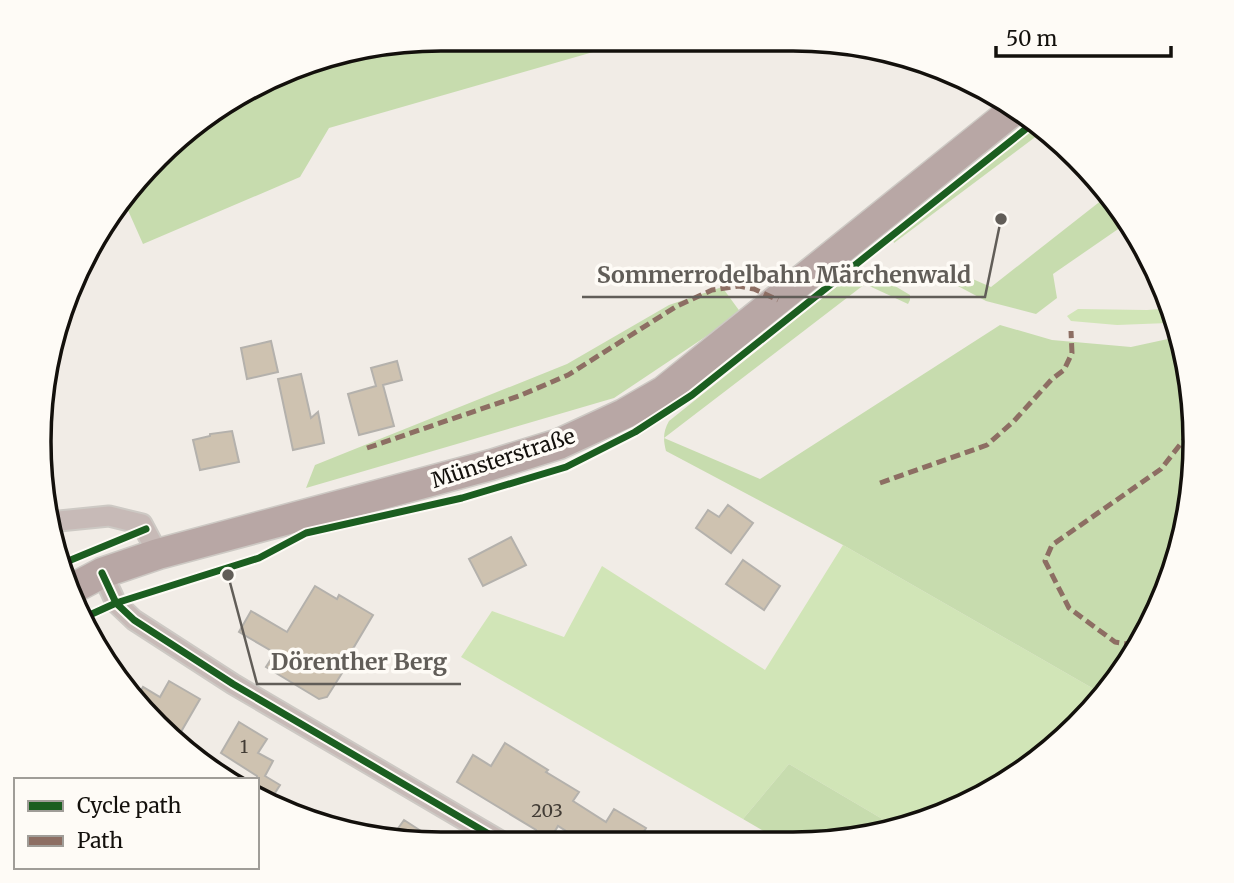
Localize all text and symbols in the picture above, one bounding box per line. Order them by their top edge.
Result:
scale bar [996,14,1171,58]
text: 50 m [1006,25,1057,52]
callout: Sommerrodelbahn Märchenwald [582,253,985,297]
text: Sommerrodelbahn Märchenwald [597,260,971,289]
street label: Münsterstraße [428,422,578,494]
callout: Dörenther Berg [257,640,461,684]
text: Dörenther Berg [271,647,448,676]
house number: 1 [240,735,248,758]
legend [14,778,259,869]
text: Cycle path [77,792,181,819]
house number: 203 [531,799,563,822]
text: Path [77,827,123,854]

